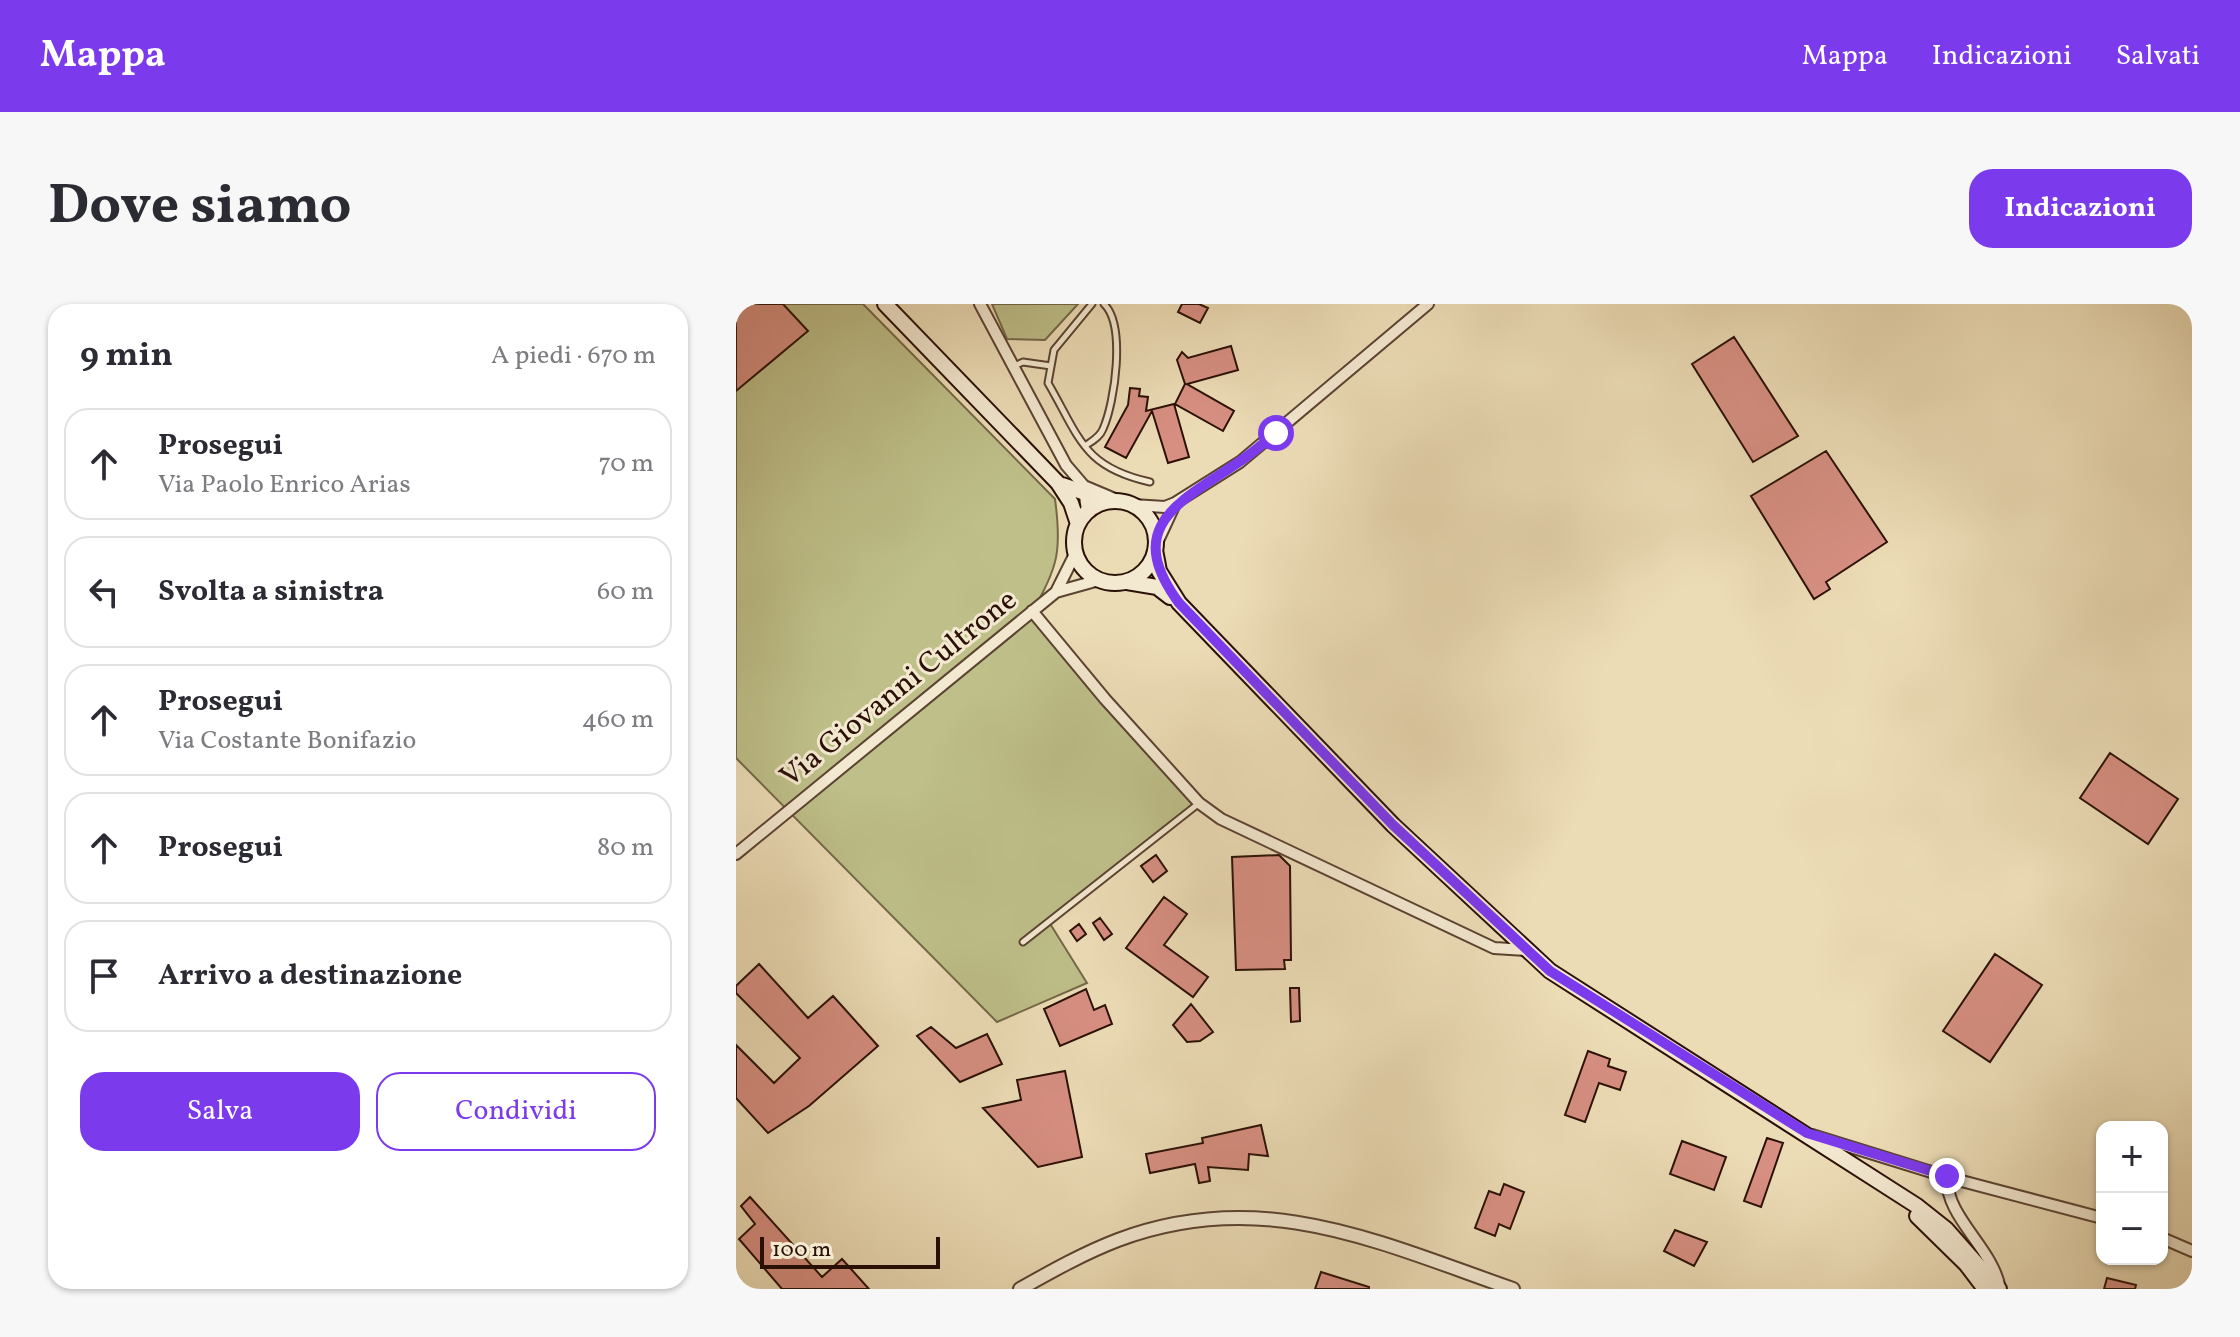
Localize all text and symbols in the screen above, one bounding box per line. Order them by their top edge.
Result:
text: Mappa [40,30,166,83]
text: Mappa [1802,37,1888,76]
text: Indicazioni [1932,37,2072,76]
text: Salvati [2116,37,2200,76]
text: Dove siamo [48,169,351,247]
button: Indicazioni [1969,169,2192,248]
text: 9 min [80,333,173,380]
text: A piedi · 670 m [491,338,656,374]
route start [1258,415,1294,451]
text: Prosegui [158,425,283,467]
icon: ahead [82,442,126,486]
text: 70 m [599,446,654,482]
text: Via Paolo Enrico Arias [158,467,411,503]
icon: left [82,570,126,614]
text: Svolta a sinistra [158,571,384,613]
text: 60 m [597,574,654,610]
street label: Via Giovanni Cultrone [772,580,1026,798]
text: Prosegui [158,681,283,723]
icon: ahead [82,698,126,742]
text: 460 m [582,702,654,738]
text: Via Costante Bonifazio [158,723,416,759]
icon: ahead [82,826,126,870]
text: Prosegui [158,827,283,869]
text: 80 m [597,830,654,866]
icon: arrive [82,954,126,998]
text: Arrivo a destinazione [158,955,462,997]
button: Salva [80,1072,360,1151]
button: Condividi [376,1072,656,1151]
map controls [2096,1121,2168,1265]
button: + [2096,1121,2168,1193]
route end [1929,1158,1965,1194]
button: − [2096,1193,2168,1265]
scale bar [760,1233,940,1269]
text: 100 m [772,1235,831,1266]

